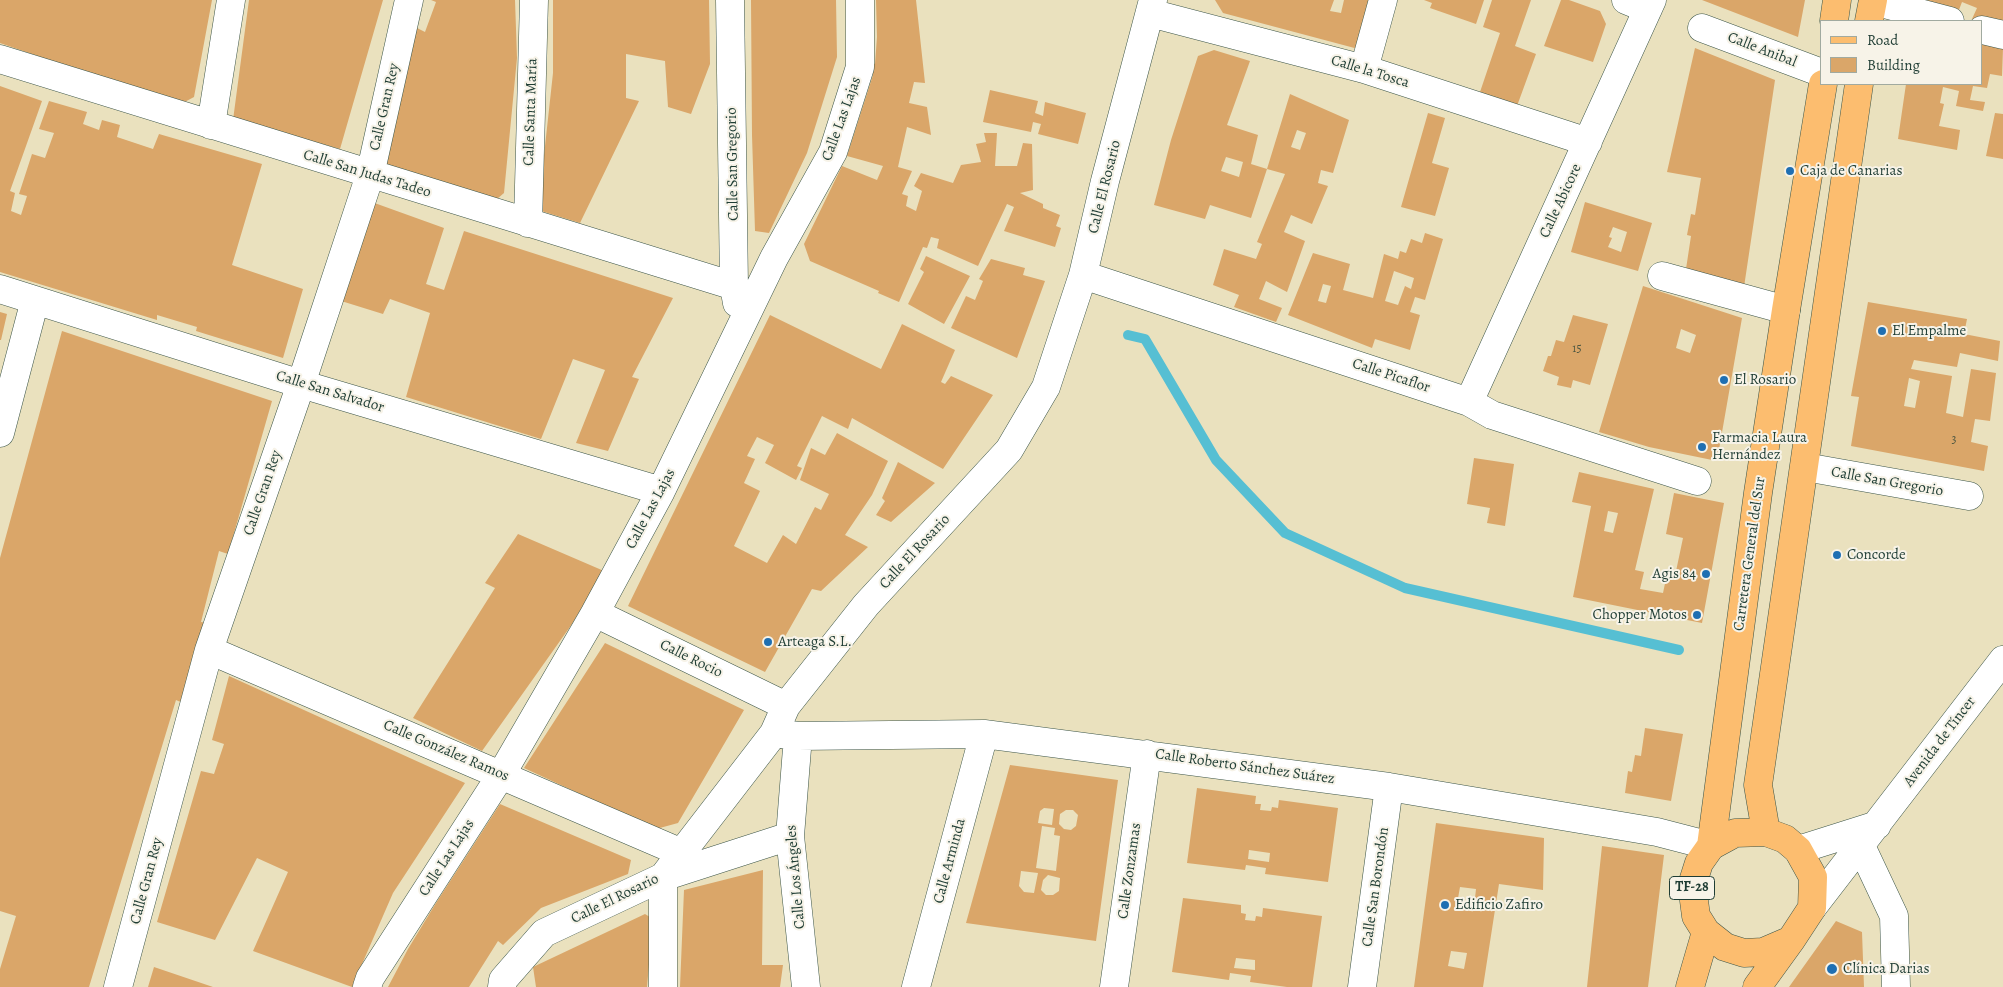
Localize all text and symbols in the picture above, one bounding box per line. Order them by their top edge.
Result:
legend [1820,20,1983,85]
street label: Calle Anibal [1725,29,1799,71]
text: Road [1867,30,1898,50]
street label: Calle la Tosca [1329,52,1411,92]
text: Building [1867,55,1920,75]
street label: Calle Santa María [520,58,542,166]
street label: Calle Gran Rey [366,62,404,152]
street label: Calle Las Lajas [818,74,866,164]
street label: Calle San Gregorio [723,107,743,221]
street label: Calle El Rosario [1085,138,1125,236]
street label: Calle San Judas Tadeo [301,146,433,202]
street label: Calle Abicore [1536,161,1586,241]
place label: Caja de Canarias [1800,162,1902,180]
marker: Caja de Canarias [1784,165,1796,177]
place label: El Empalme [1892,322,1966,340]
marker: El Empalme [1876,325,1888,337]
house number: 15 [1572,342,1582,356]
street label: Calle Picaflor [1350,355,1432,397]
street label: Calle San Salvador [274,367,386,417]
place label: El Rosario [1734,371,1796,389]
marker: El Rosario [1718,374,1730,386]
place label: Farmacia Laura Hernández [1712,429,1807,464]
house number: 3 [1952,433,1956,447]
marker: Farmacia Laura Hernández [1696,441,1708,453]
street label: Calle Gran Rey [240,448,286,538]
street label: Calle San Gregorio [1830,463,1944,501]
street label: Calle Las Lajas [622,466,680,552]
street label: Carretera General del Sur [1730,476,1770,632]
street label: Calle El Rosario [876,511,954,593]
place label: Concorde [1847,546,1906,564]
marker: Concorde [1831,549,1843,561]
place label: Agis 84 [1652,565,1696,583]
marker: Agis 84 [1700,568,1712,580]
place label: Chopper Motos [1593,606,1687,624]
marker: Chopper Motos [1691,609,1703,621]
place label: Arteaga S.L. [778,633,852,651]
street label: Calle Rocio [657,636,725,682]
marker: Arteaga S.L. [762,636,774,648]
street label: Avenida de Tíncer [1900,693,1980,791]
street label: Calle González Ramos [380,716,512,786]
street label: Calle Roberto Sánchez Suárez [1154,745,1336,789]
street label: Calle Las Lajas [415,816,479,900]
street label: Calle Arminda [930,816,970,906]
street label: Calle Zonzamas [1114,822,1146,920]
street label: Calle Los Ángeles [782,824,810,930]
street label: Calle San Borondón [1359,826,1393,948]
street label: Calle Gran Rey [127,836,167,926]
street label: Calle El Rosario [568,870,662,928]
road number: TF-28 [1670,876,1714,900]
place label: Edificio Zafiro [1455,896,1543,914]
marker: Edificio Zafiro [1439,899,1451,911]
place label: Clínica Darias [1843,960,1929,978]
marker: Clínica Darias [1825,962,1839,976]

